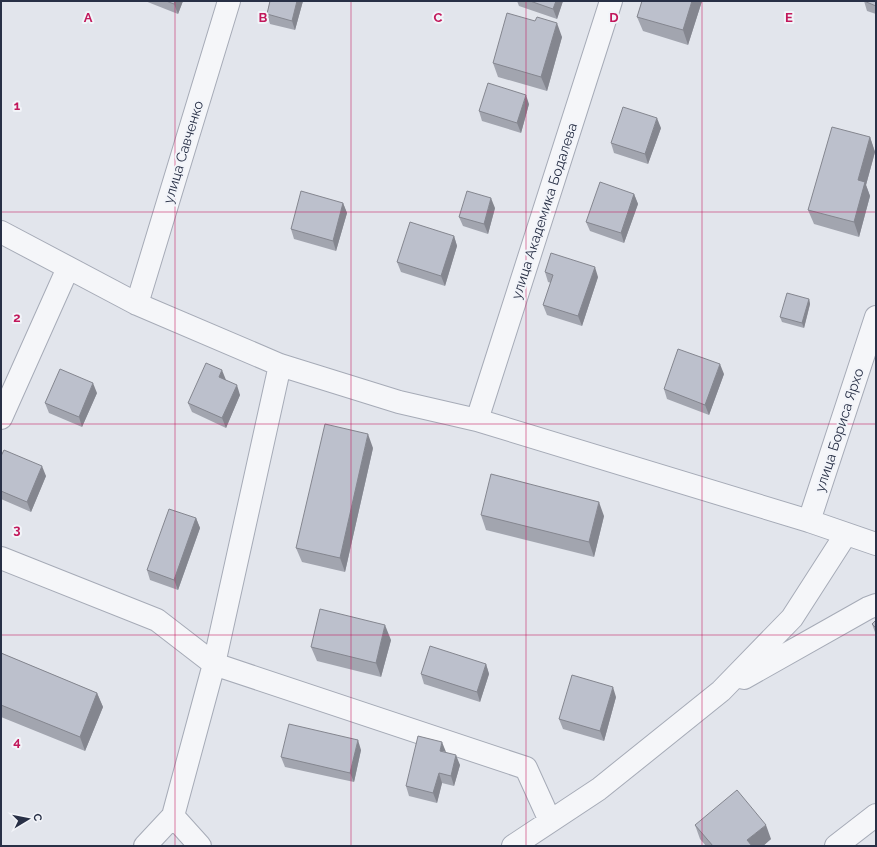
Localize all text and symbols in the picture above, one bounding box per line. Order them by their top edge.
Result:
text: A [84,10,93,25]
text: B [259,10,268,25]
text: C [434,10,443,25]
text: D [609,10,619,25]
text: E [785,10,793,25]
text: 1 [14,98,21,113]
street label: улица Савченко [160,99,206,205]
street label: улица Академика Бодалева [508,121,580,301]
text: 2 [13,310,21,325]
street label: улица Бориса Ярхо [811,366,867,494]
text: 3 [13,522,21,537]
text: 4 [13,734,21,749]
north arrow [8,799,48,839]
text: С [30,813,44,823]

